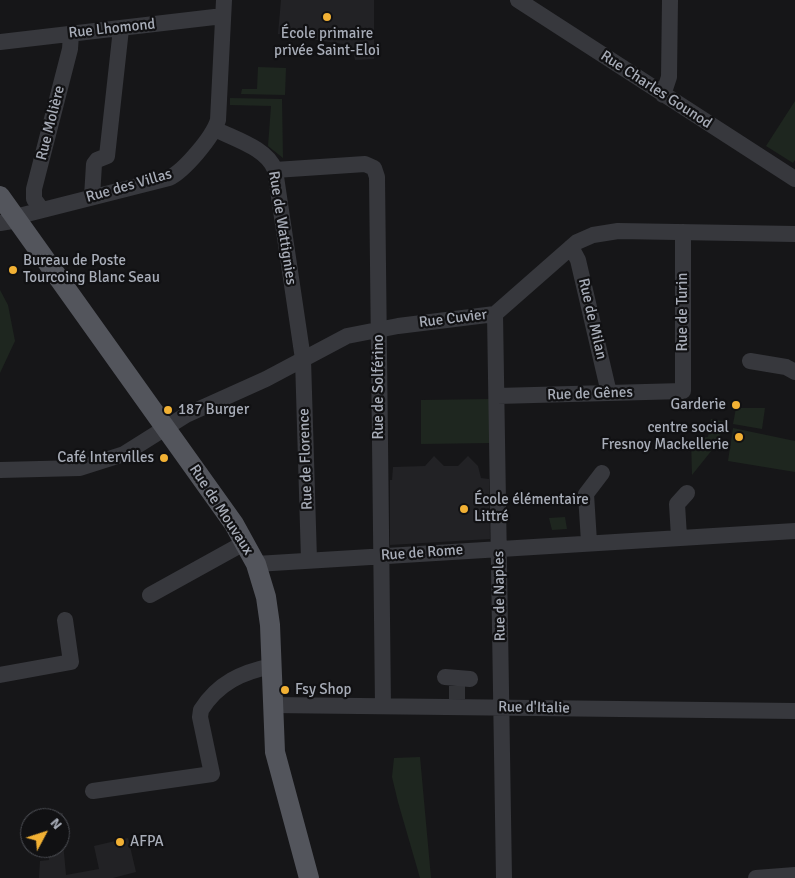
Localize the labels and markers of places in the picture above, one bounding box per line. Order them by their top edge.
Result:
marker: École primaire privée Saint-Eloi [321,11,333,23]
place label: École primaire privée Saint-Eloi [274,25,380,60]
place label: Bureau de Poste Tourcoing Blanc Seau [23,252,160,287]
marker: Bureau de Poste Tourcoing Blanc Seau [7,264,19,276]
place label: Garderie [671,396,726,414]
marker: Garderie [730,399,742,411]
place label: 187 Burger [178,401,249,419]
marker: 187 Burger [162,404,174,416]
place label: centre social Fresnoy Mackellerie [601,419,729,454]
marker: centre social Fresnoy Mackellerie [733,431,745,443]
place label: Café Intervilles [57,449,154,467]
marker: Café Intervilles [158,452,170,464]
place label: École élémentaire Littré [474,491,589,526]
marker: École élémentaire Littré [458,503,470,515]
place label: Fsy Shop [295,681,351,699]
marker: Fsy Shop [279,684,291,696]
place label: AFPA [130,833,164,851]
marker: AFPA [114,836,126,848]

